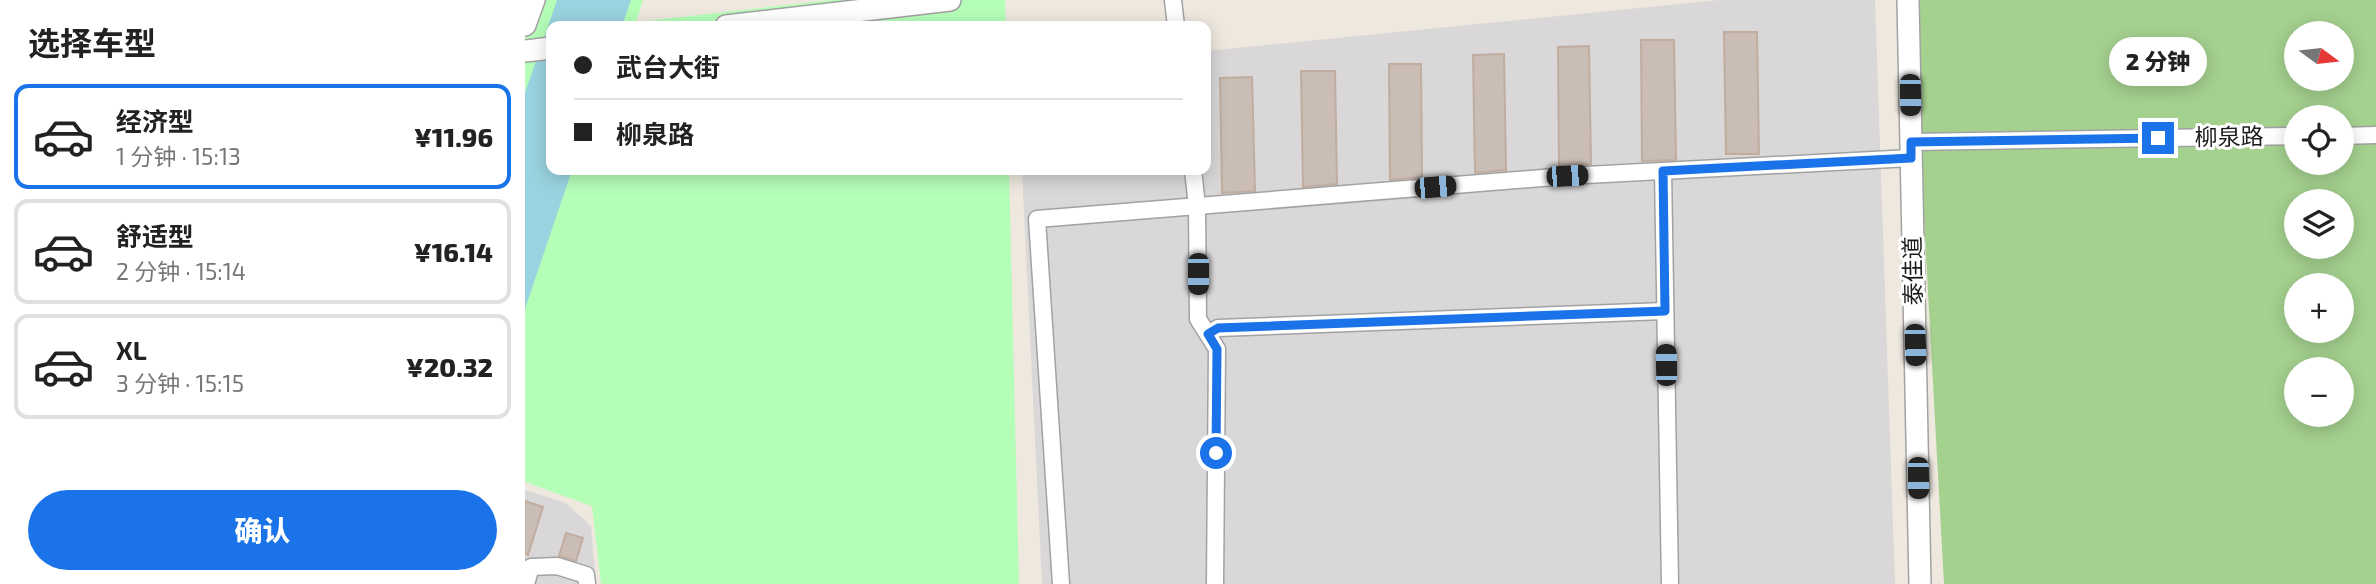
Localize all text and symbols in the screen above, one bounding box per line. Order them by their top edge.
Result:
north arrow [2284,21,2354,91]
map controls [2284,21,2354,427]
text: 选择车型 [28,23,156,61]
callout: 2 分钟 [2109,37,2207,86]
text: 2 分钟 [2126,47,2190,75]
text: 武台大街 [616,51,720,82]
car [1900,74,1921,116]
icon: car [32,105,95,168]
text: 经济型 [116,105,194,136]
button: locate [2284,105,2354,175]
text: 柳泉路 [616,118,694,149]
text: ¥11.96 [414,121,493,152]
street label: 柳泉路 [2194,121,2264,151]
route end [2142,122,2174,154]
text: 1 分钟 · 15:13 [116,142,241,170]
car [1546,164,1589,188]
car [1414,175,1457,199]
button: layers [2284,189,2354,259]
icon: car [32,220,95,283]
text: 舒适型 [116,220,194,251]
text: ¥16.14 [414,236,493,267]
street label: 泰佳道 [1897,236,1927,306]
car [1188,253,1209,295]
text: 2 分钟 · 15:14 [116,257,246,285]
button: + [2284,273,2354,343]
car [1904,324,1927,366]
text: XL [116,334,147,365]
icon: car [32,335,95,398]
car [1656,344,1677,386]
text: ¥20.32 [406,351,493,382]
button: − [2284,357,2354,427]
text: 3 分钟 · 15:15 [116,369,244,397]
route start [1200,437,1232,469]
car [1908,457,1929,499]
button: 确认 [28,490,497,570]

